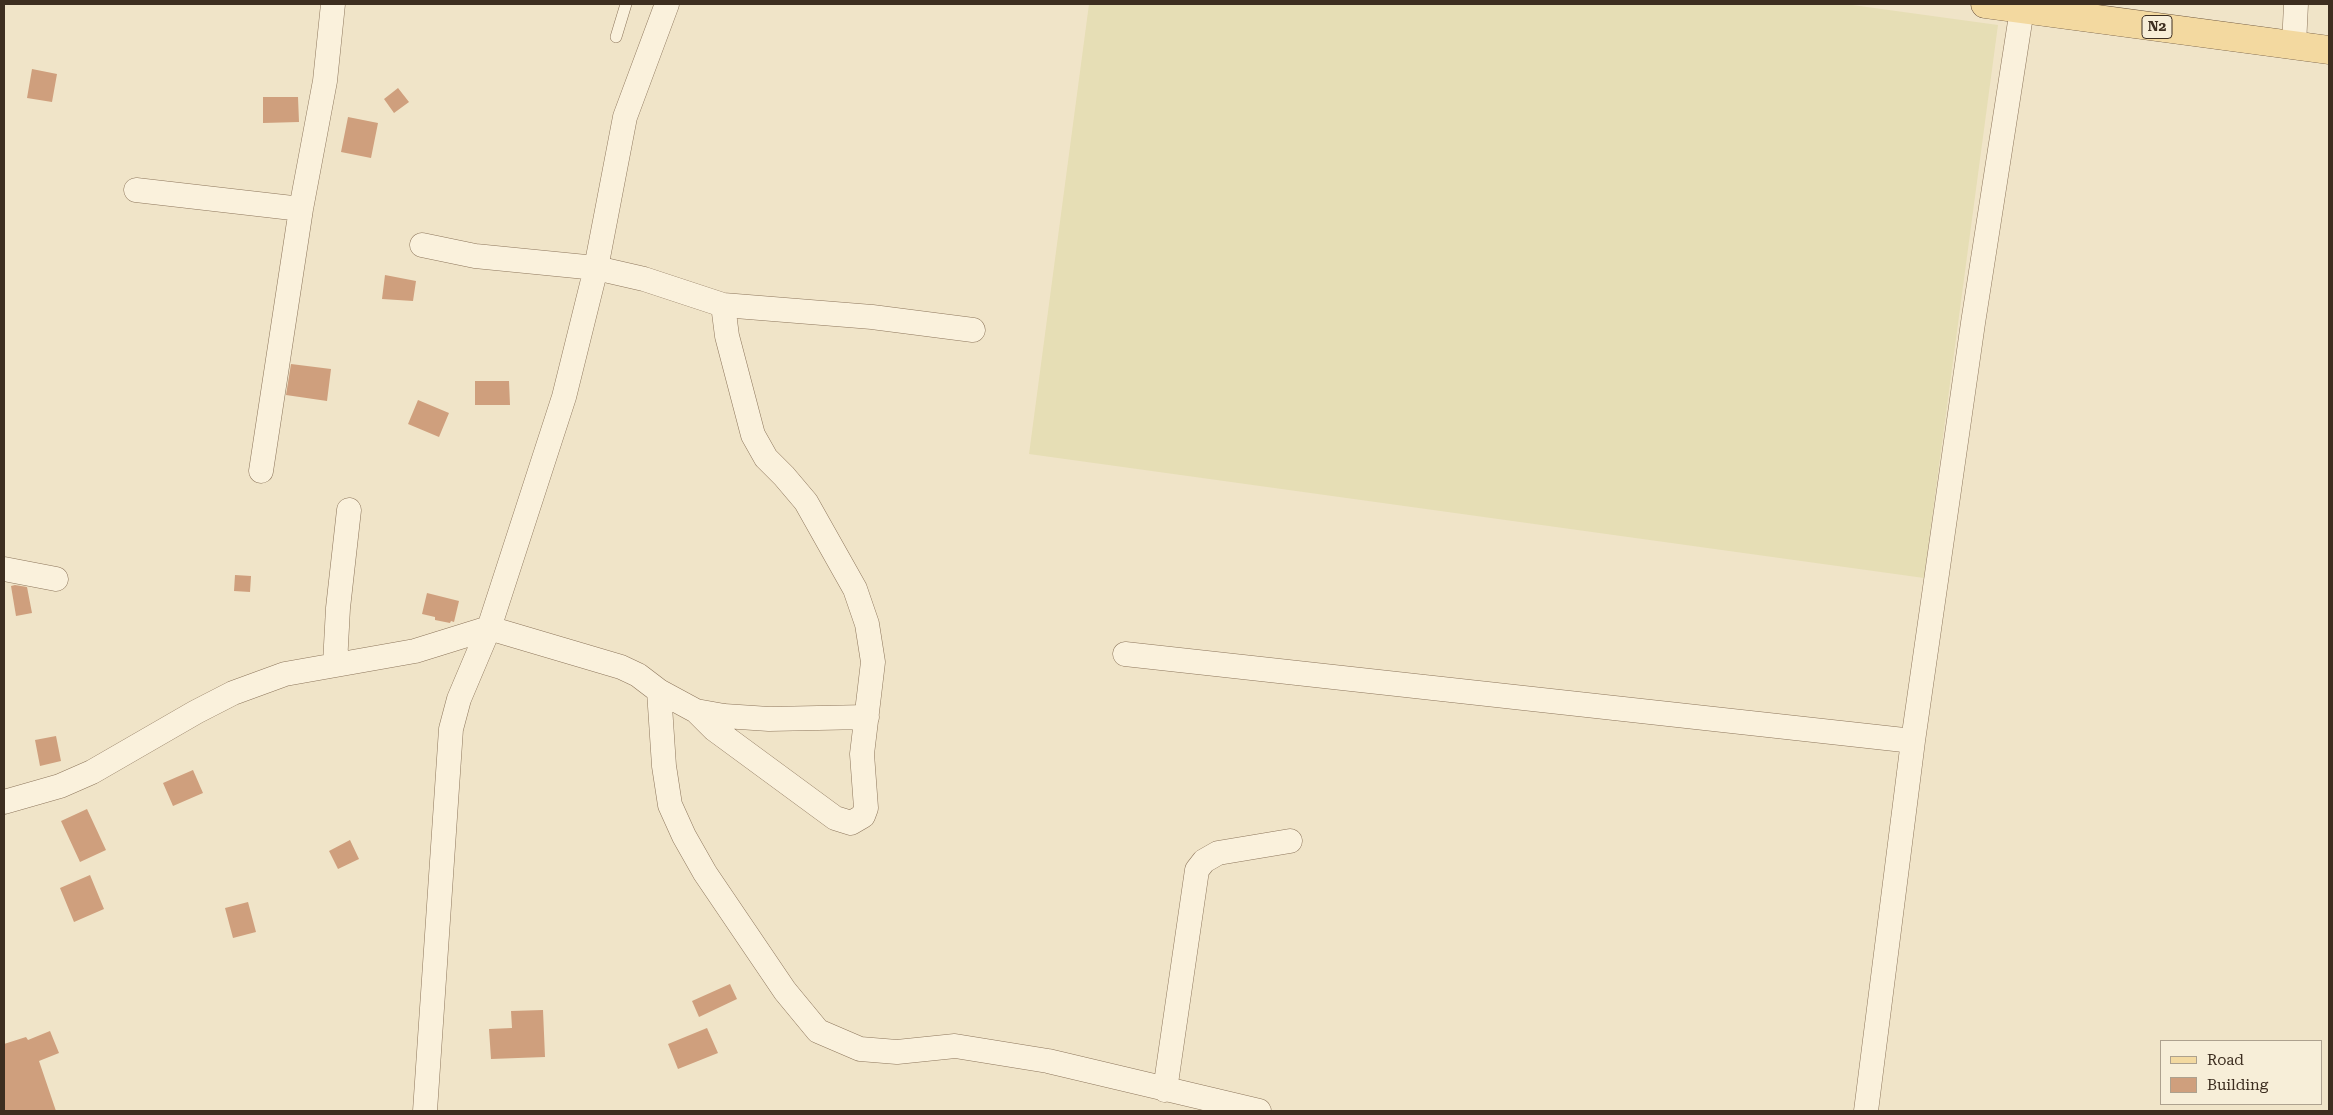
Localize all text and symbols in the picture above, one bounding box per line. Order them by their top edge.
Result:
road number: N2 [2142,16,2172,38]
legend [2160,1040,2323,1105]
text: Road [2207,1051,2244,1069]
text: Building [2207,1076,2268,1094]

